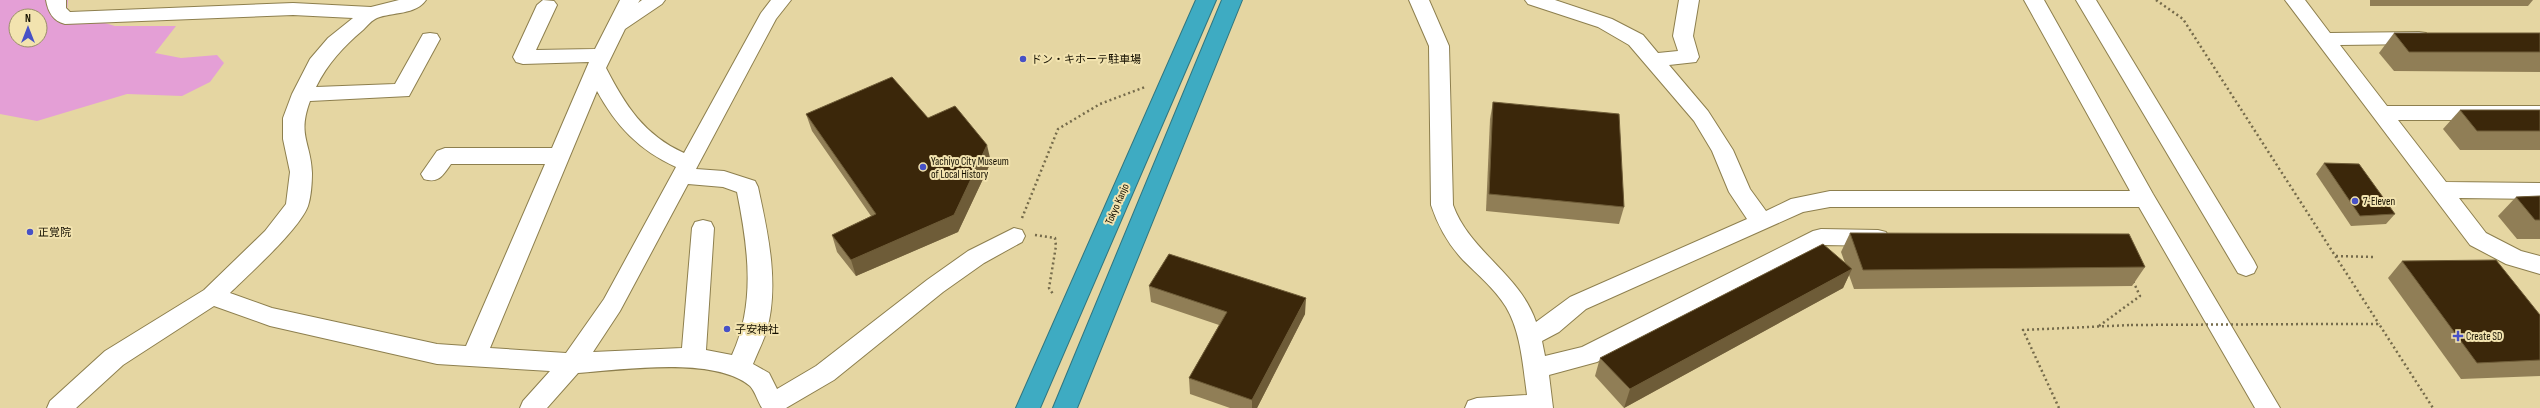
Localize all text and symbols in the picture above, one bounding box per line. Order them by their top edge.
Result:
north arrow [8,8,48,48]
text: N [25,12,31,25]
place label: ドン・キホーテ駐車場 [1031,53,1141,66]
marker: ドン・キホーテ駐車場 [1018,54,1028,64]
place label: Yachiyo City Museum of Local History [931,155,1009,181]
marker: Yachiyo City Museum of Local History [918,162,928,172]
street label: Tokyo Kanjo [1102,181,1132,226]
place label: 7-Eleven [2363,195,2395,208]
marker: 7-Eleven [2350,196,2360,206]
place label: 正覚院 [38,226,71,239]
marker: 正覚院 [25,227,35,237]
place label: 子安神社 [735,323,779,336]
marker: 子安神社 [722,324,732,334]
place label: Create SD [2466,330,2503,343]
marker: Create SD [2453,331,2463,341]

